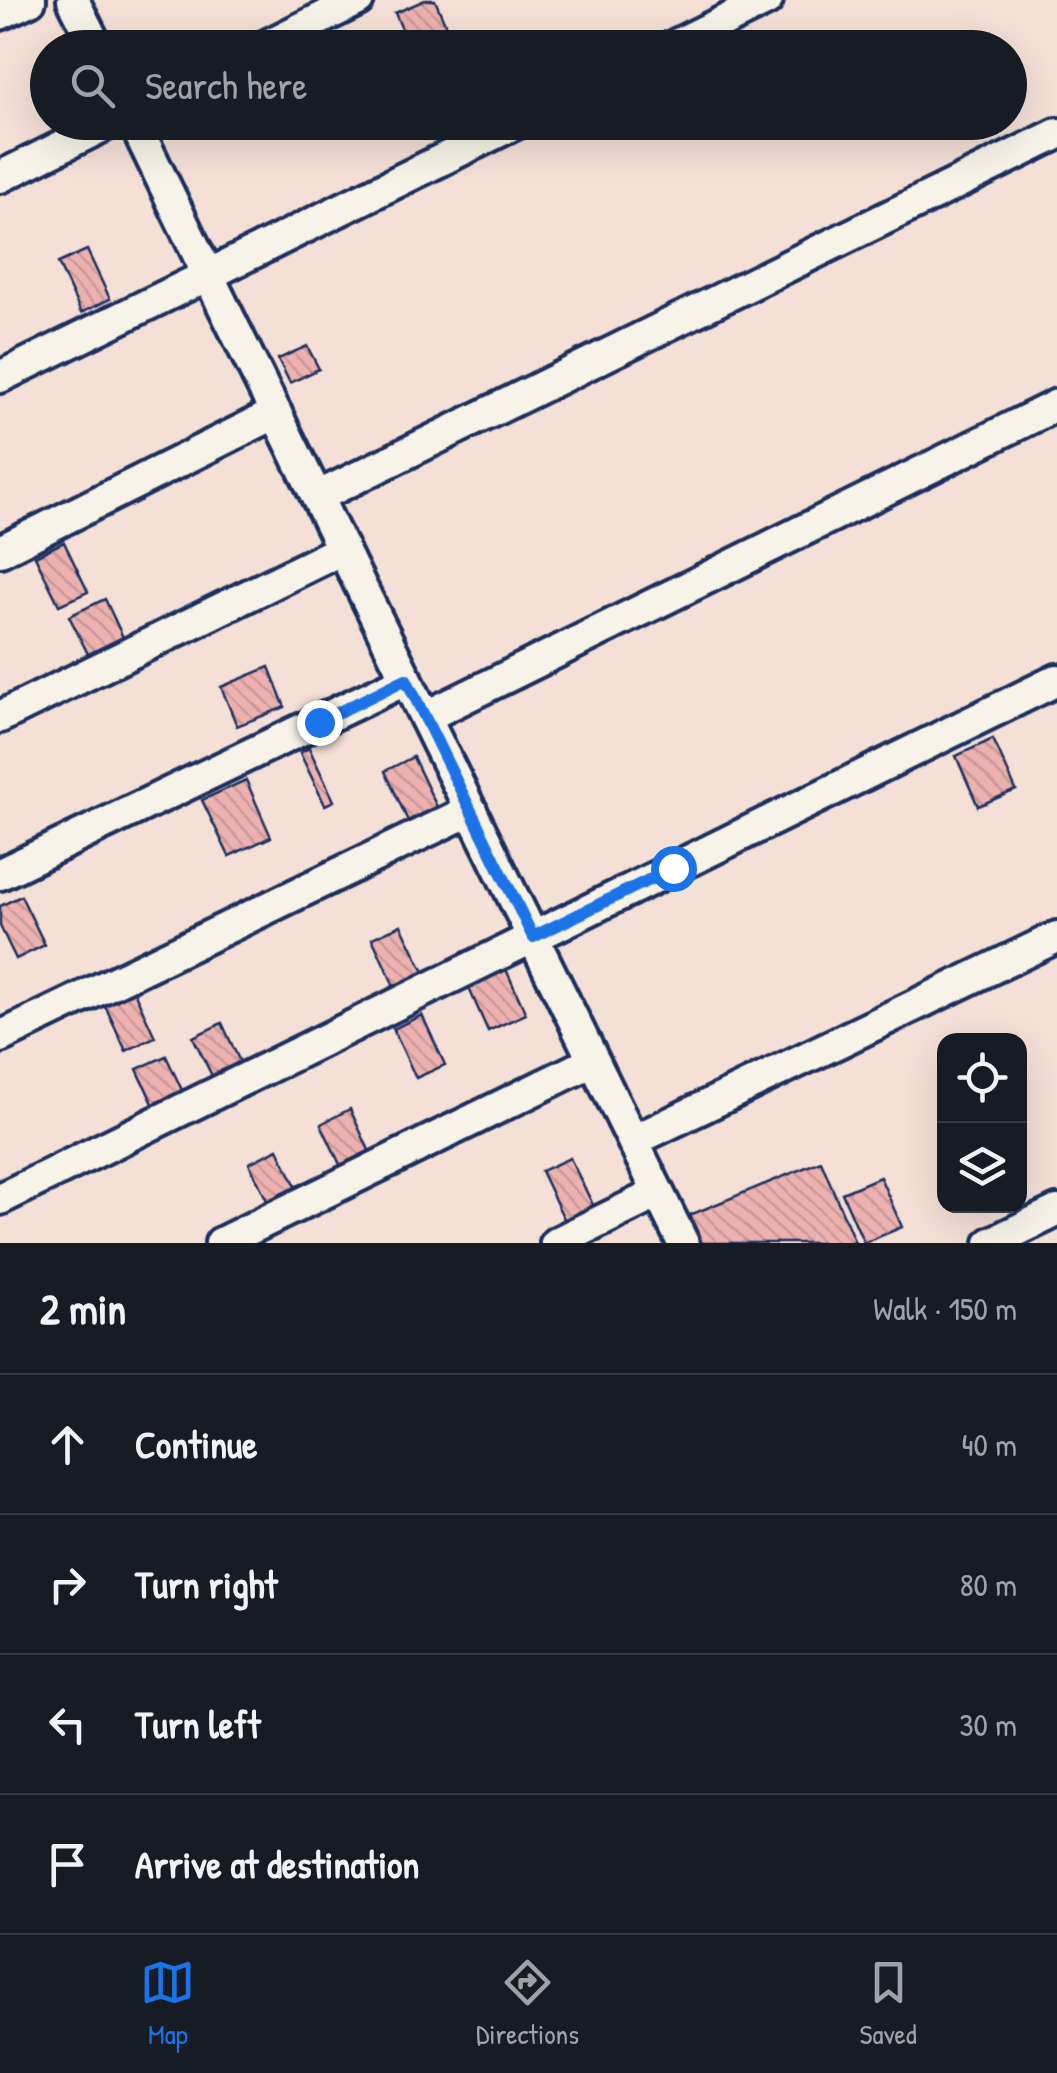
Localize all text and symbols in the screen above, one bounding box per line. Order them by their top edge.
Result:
search box [30,30,1027,140]
icon: search [65,58,120,113]
text: Search here [145,59,307,111]
route end [297,700,343,746]
route start [651,846,697,892]
map controls [937,1033,1027,1213]
button: locate [937,1033,1027,1123]
button: layers [937,1123,1027,1213]
text: 2 min [40,1280,126,1337]
text: Walk · 150 m [873,1287,1017,1330]
icon: ahead [40,1417,95,1472]
text: Continue [135,1418,257,1470]
text: 40 m [962,1423,1017,1466]
icon: right [40,1557,95,1612]
text: Turn right [135,1558,278,1610]
text: 80 m [960,1563,1017,1606]
icon: left [40,1697,95,1752]
text: Turn left [135,1698,260,1750]
text: 30 m [959,1703,1017,1746]
icon: arrive [40,1837,95,1892]
text: Arrive at destination [135,1838,419,1890]
tab: Map [140,1955,195,2053]
tab: Directions [476,1955,579,2053]
tab: Saved [860,1955,917,2053]

